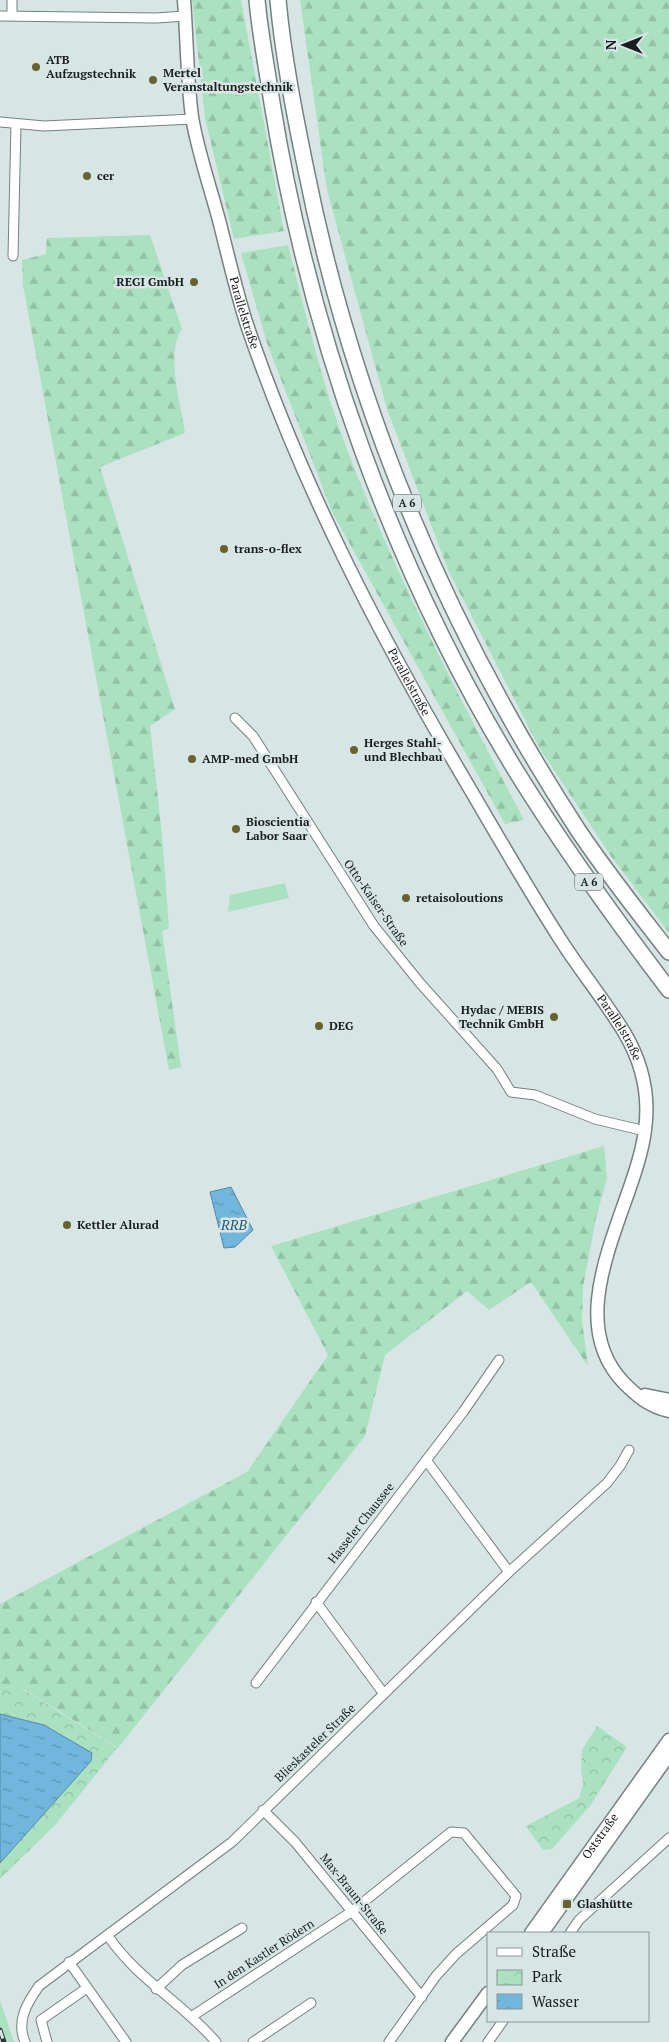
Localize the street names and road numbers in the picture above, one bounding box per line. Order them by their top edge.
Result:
street label: Parallelstraße [227,275,263,351]
road number: A 6 [393,494,421,512]
street label: Parallelstraße [385,645,434,718]
street label: Otto-Kaiser-Straße [341,856,412,949]
road number: A 6 [575,874,603,890]
street label: Parallelstraße [594,991,645,1063]
street label: Hasseler Chaussee [324,1479,397,1566]
street label: Blieskasteler Straße [271,1700,358,1785]
street label: Oststraße [578,1810,621,1862]
street label: Max-Braun-Straße [317,1850,392,1937]
street label: In den Kastler Rödern [211,1916,317,1991]

